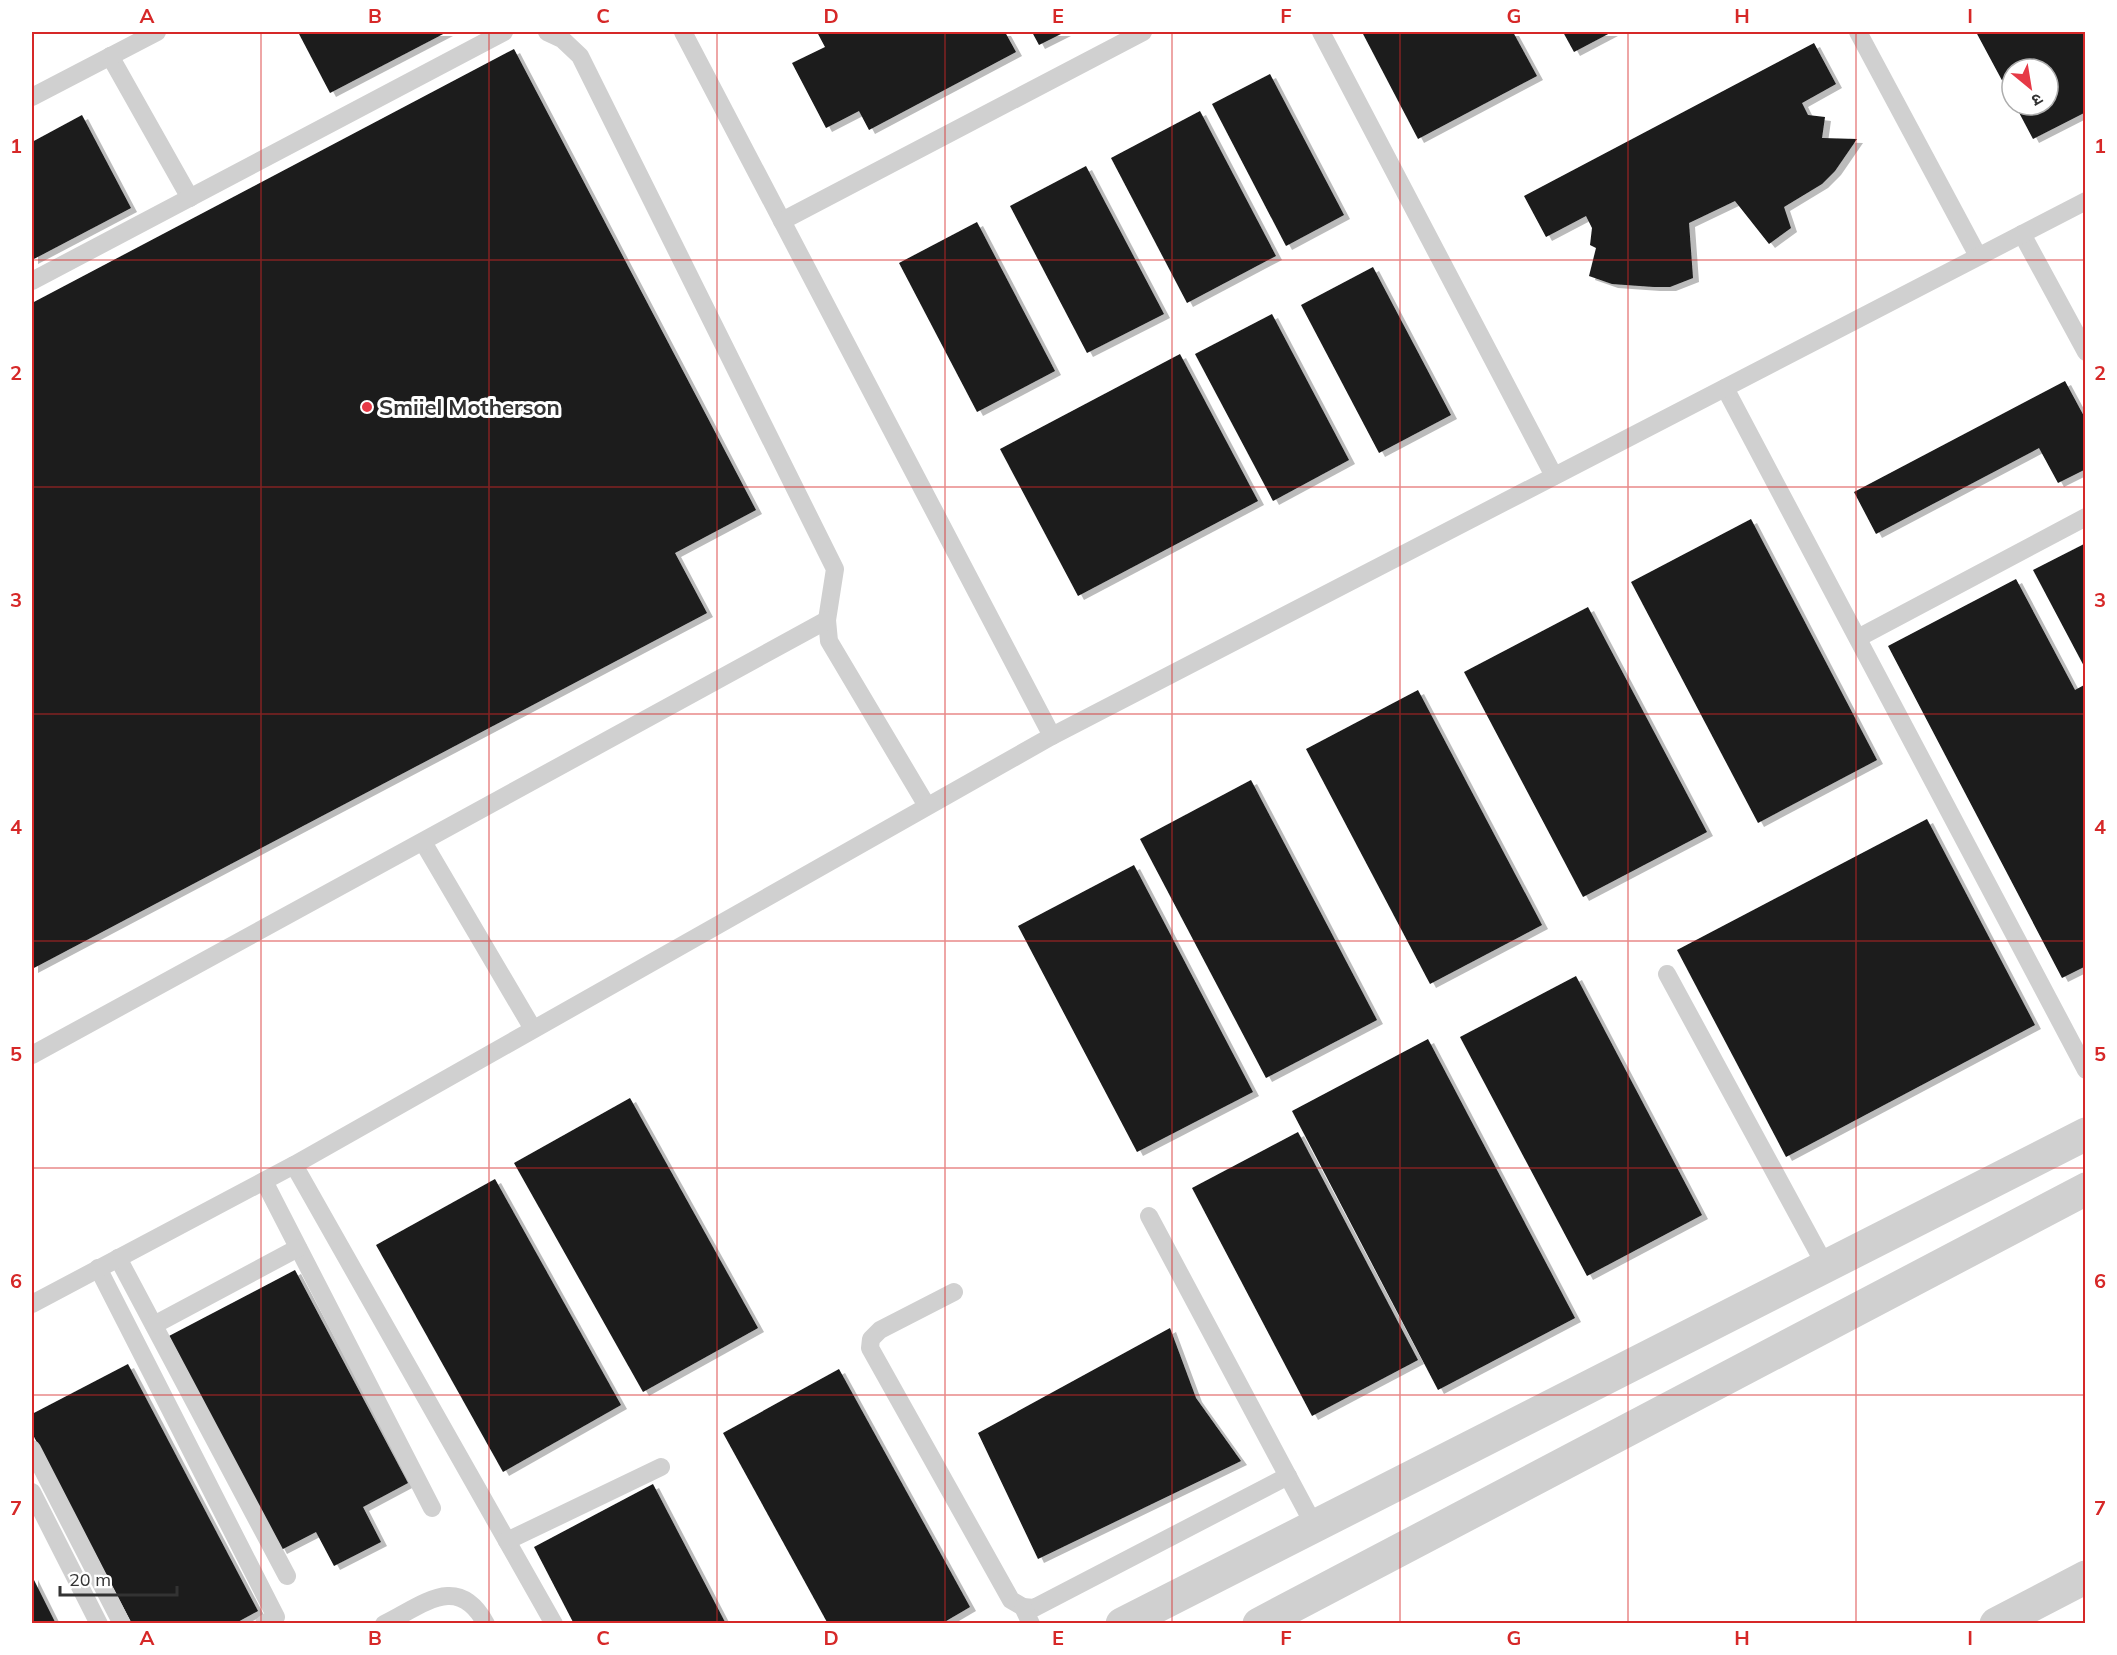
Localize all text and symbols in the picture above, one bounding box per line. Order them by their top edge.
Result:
text: A [140,3,155,28]
text: B [368,3,382,28]
text: C [596,3,610,28]
text: D [823,3,839,28]
text: E [1052,3,1064,28]
text: F [1280,3,1292,28]
text: G [1507,3,1521,28]
text: H [1734,3,1750,28]
text: I [1967,3,1973,28]
north arrow [2000,57,2060,117]
text: उ [2028,89,2047,111]
text: 1 [10,133,22,158]
text: 1 [2094,133,2106,158]
text: 2 [10,360,22,385]
text: 2 [2094,360,2106,385]
place label: Smiiel Motherson [379,393,560,421]
marker: Smiiel Motherson [360,400,374,414]
text: 3 [10,587,22,612]
text: 3 [2094,587,2106,612]
text: 4 [10,814,22,839]
text: 4 [2094,814,2106,839]
text: 5 [10,1041,22,1066]
text: 5 [2094,1041,2106,1066]
text: 6 [10,1268,22,1293]
text: 6 [2094,1268,2106,1293]
text: 7 [10,1495,22,1520]
text: 7 [2094,1495,2106,1520]
scale bar [60,1559,177,1597]
text: 20 m [69,1568,111,1591]
text: A [140,1625,155,1650]
text: B [368,1625,382,1650]
text: C [596,1625,610,1650]
text: D [823,1625,839,1650]
text: E [1052,1625,1064,1650]
text: F [1280,1625,1292,1650]
text: G [1507,1625,1521,1650]
text: H [1734,1625,1750,1650]
text: I [1967,1625,1973,1650]

